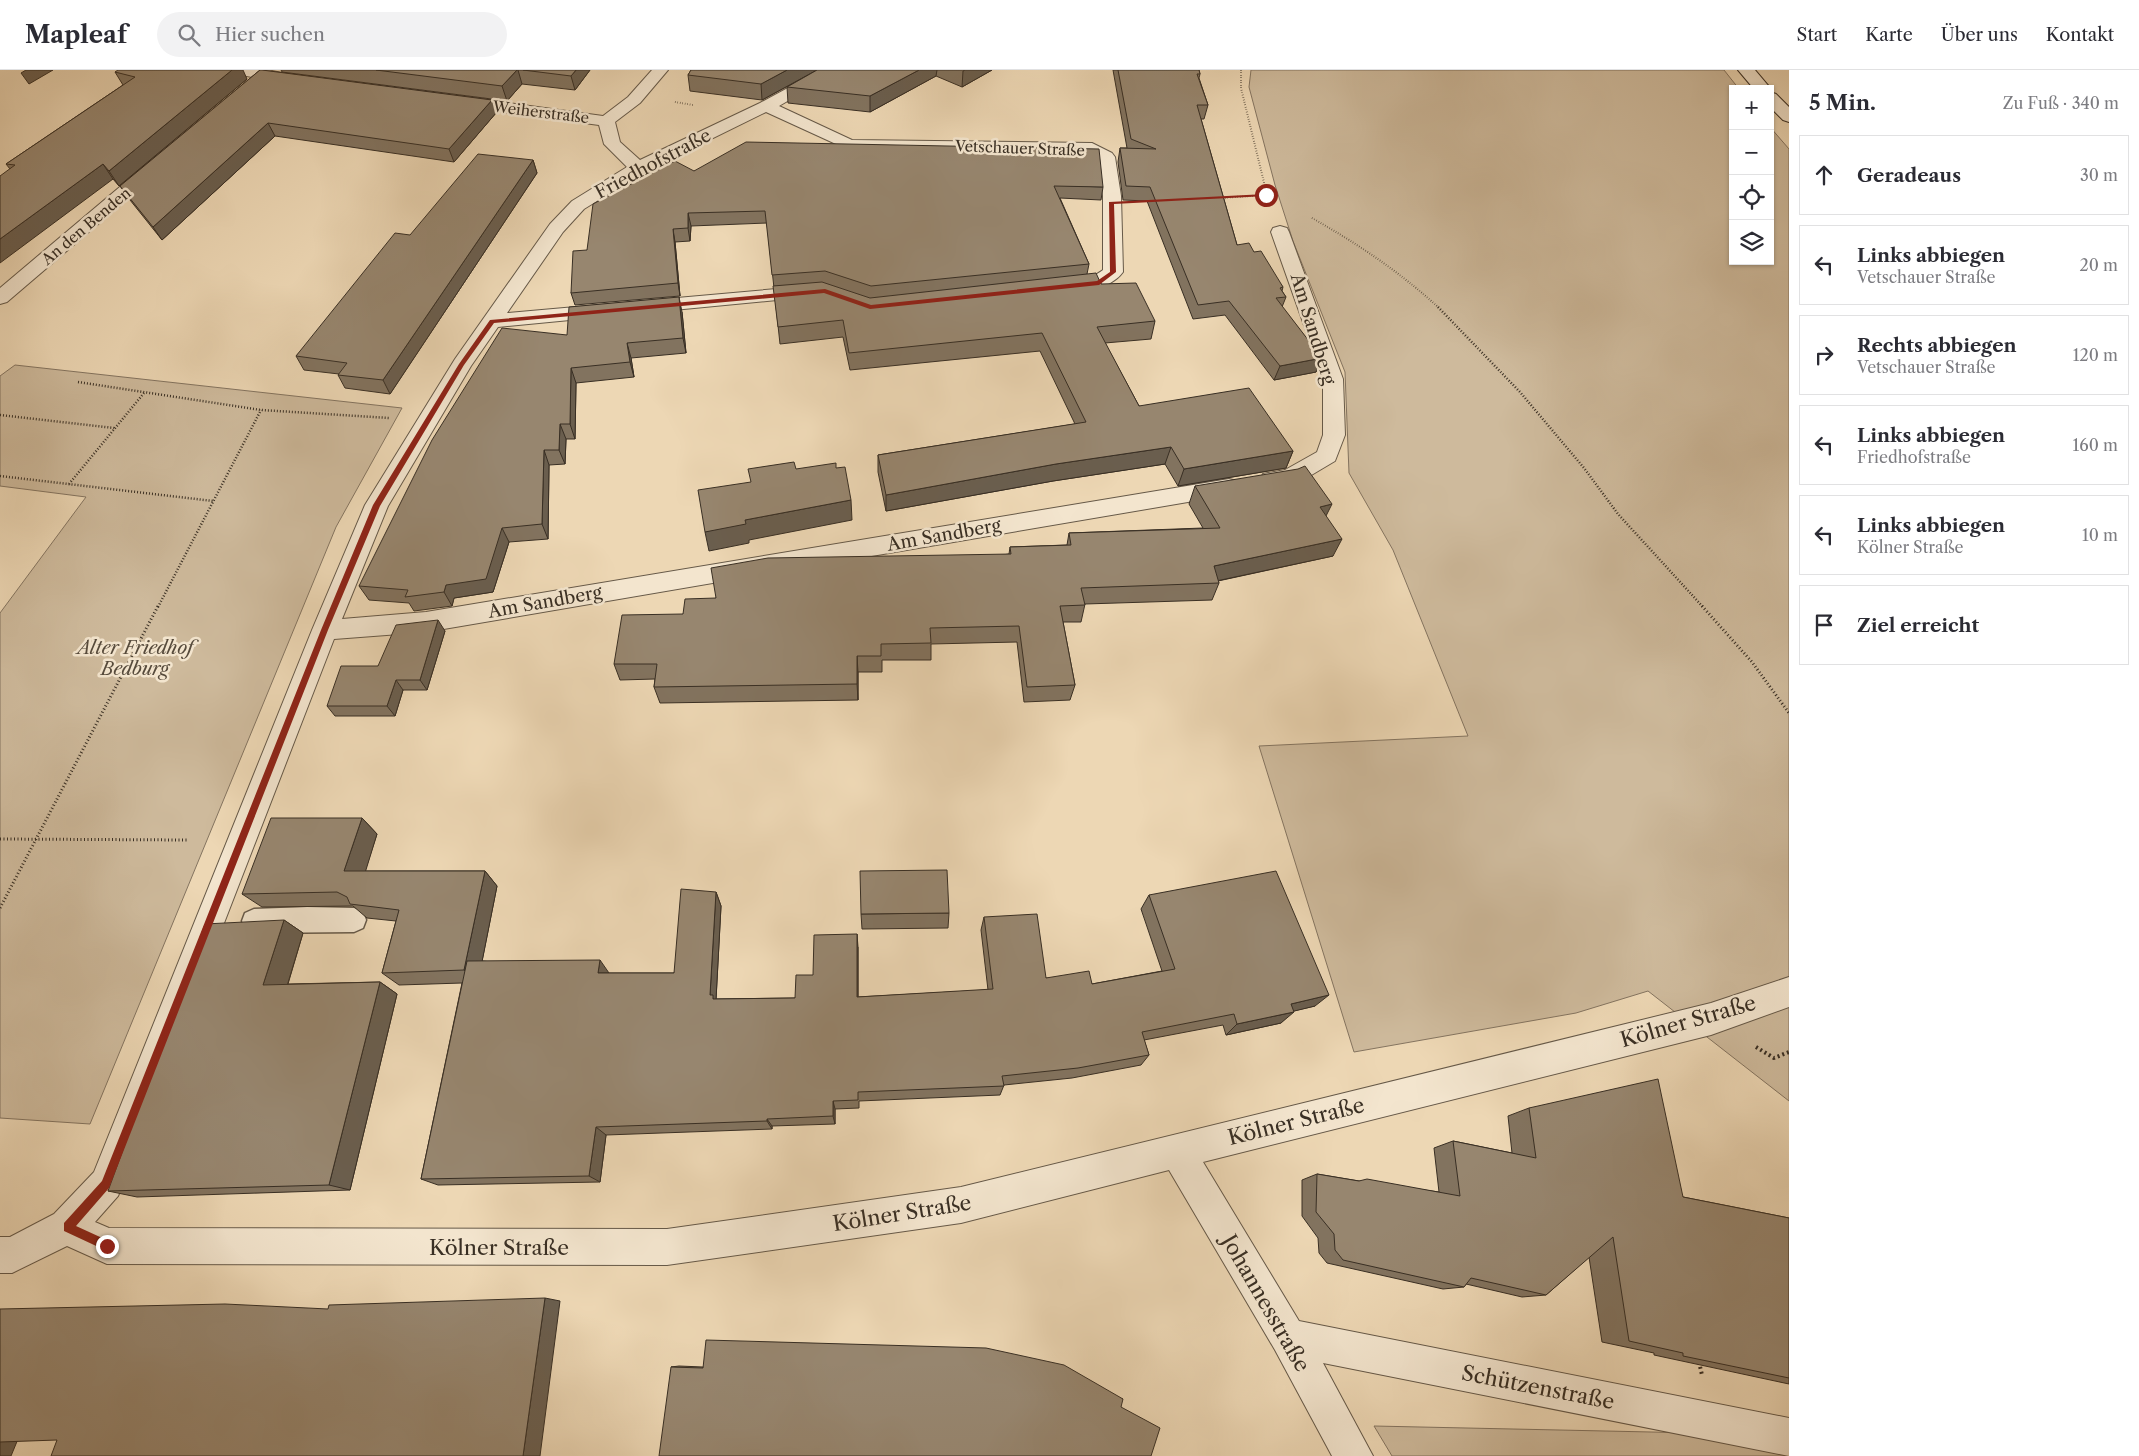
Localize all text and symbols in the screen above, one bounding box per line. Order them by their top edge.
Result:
search box [157,12,507,57]
text: Mapleaf [25,20,127,49]
icon: search [175,21,203,49]
text: Hier suchen [215,23,325,46]
text: Start [1797,24,1837,46]
text: Karte [1865,24,1913,46]
text: Über uns [1941,24,2018,46]
text: Kontakt [2046,24,2114,46]
map controls [1729,85,1774,265]
button: + [1729,85,1774,130]
text: 5 Min. [1809,90,1876,115]
text: Zu Fuß · 340 m [2003,93,2119,113]
street label: Weiherstraße [491,97,590,127]
street label: Friedhofstraße [591,124,715,204]
button: − [1729,130,1774,175]
street label: Vetschauer Straße [954,136,1085,160]
icon: ahead [1810,161,1838,189]
text: Geradeaus [1857,164,1961,187]
text: 30 m [2080,165,2118,185]
button: locate [1729,175,1774,220]
street label: An den Benden [37,183,135,269]
route start [1255,184,1278,207]
button: layers [1729,220,1774,265]
text: Links abbiegen [1857,244,2005,267]
icon: left [1810,251,1838,279]
text: 20 m [2079,255,2118,275]
text: Vetschauer Straße [1857,267,1996,287]
street label: Am Sandberg [1285,270,1341,388]
text: Rechts abbiegen [1857,334,2017,357]
icon: right [1810,341,1838,369]
text: 120 m [2073,345,2118,365]
text: Vetschauer Straße [1857,357,1996,377]
text: Links abbiegen [1857,424,2005,447]
icon: left [1810,431,1838,459]
text: 160 m [2073,435,2118,455]
text: Friedhofstraße [1857,447,1971,467]
street label: Am Sandberg [884,514,1003,556]
text: Links abbiegen [1857,514,2005,537]
icon: left [1810,521,1838,549]
text: 10 m [2082,525,2118,545]
text: Kölner Straße [1857,537,1964,557]
street label: Am Sandberg [485,581,604,623]
icon: arrive [1810,611,1838,639]
text: Ziel erreicht [1857,614,1979,637]
park label: Alter Friedhof Bedburg [74,637,199,680]
street label: Kölner Straße [1617,990,1759,1052]
street label: Kölner Straße [1225,1092,1367,1150]
street label: Kölner Straße [831,1190,973,1236]
street label: Johannesstraße [1215,1227,1315,1376]
route end [96,1235,119,1258]
street label: Kölner Straße [429,1235,569,1260]
street label: Schützenstraße [1459,1360,1617,1414]

